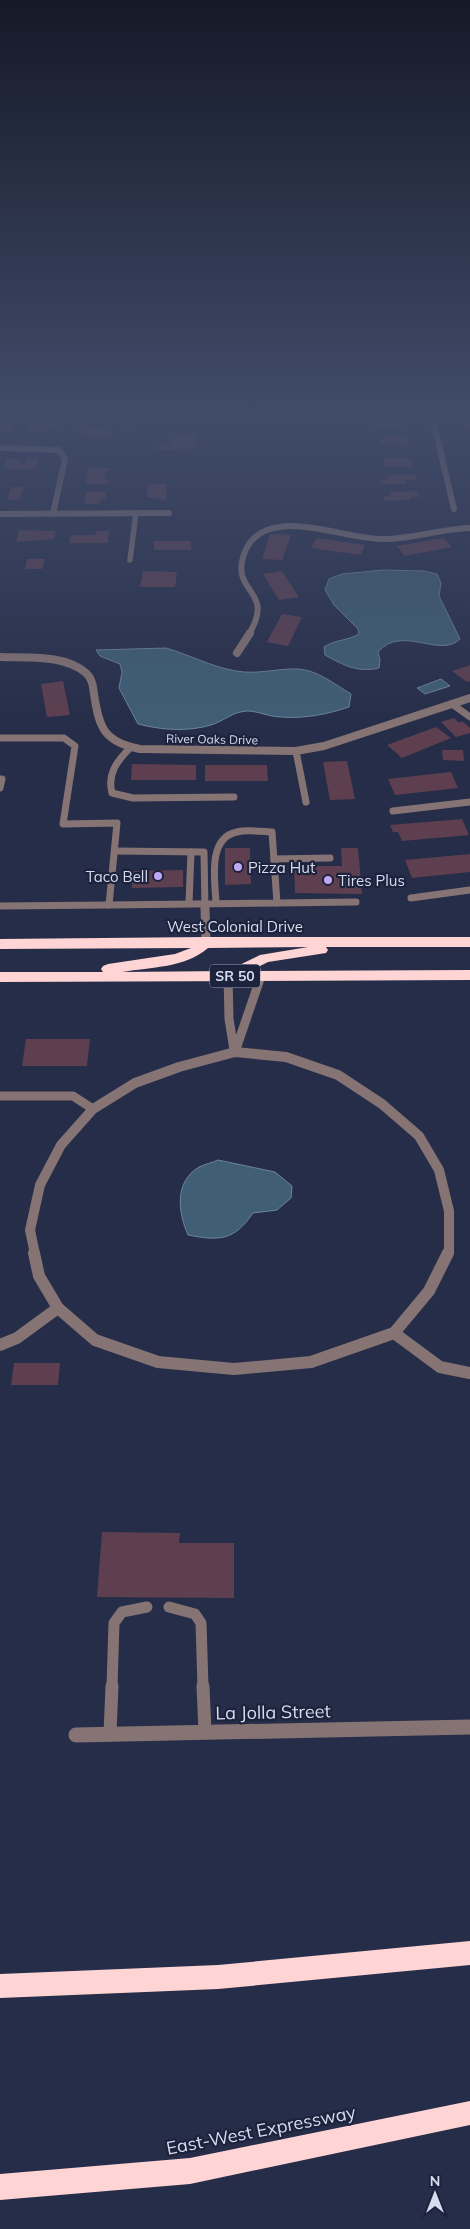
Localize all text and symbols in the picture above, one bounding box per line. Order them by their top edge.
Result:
street label: River Oaks Drive [166,731,258,747]
place label: Pizza Hut [248,858,315,877]
marker: Pizza Hut [232,861,244,873]
place label: Taco Bell [86,867,148,886]
marker: Taco Bell [152,870,164,882]
place label: Tires Plus [338,871,405,890]
marker: Tires Plus [322,874,334,886]
street label: West Colonial Drive [167,917,303,936]
road number: SR 50 [210,964,260,988]
street label: La Jolla Street [215,1699,331,1725]
street label: East-West Expressway [164,2100,358,2160]
north arrow [410,2169,460,2219]
text: N [430,2172,440,2190]

